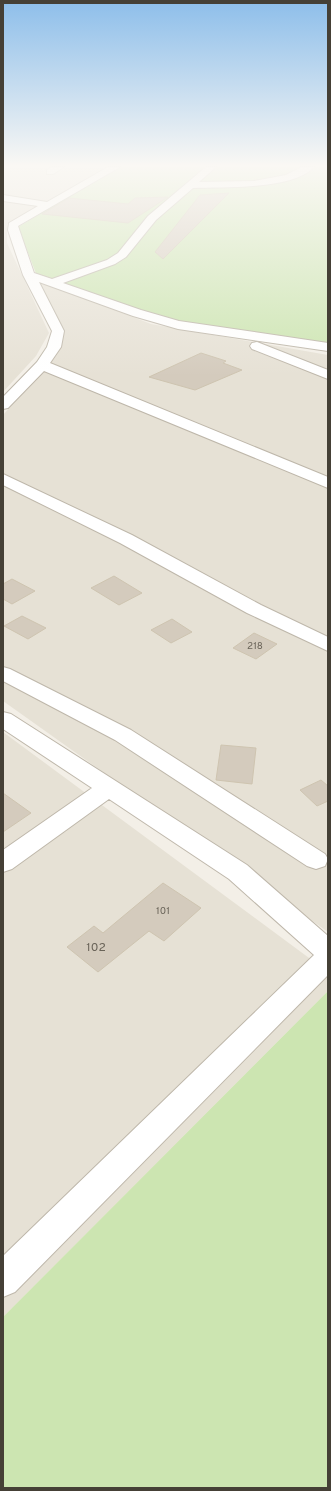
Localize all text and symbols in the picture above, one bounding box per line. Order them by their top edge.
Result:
house number: 218 [247,640,263,653]
house number: 101 [156,905,170,918]
house number: 102 [86,940,106,956]

